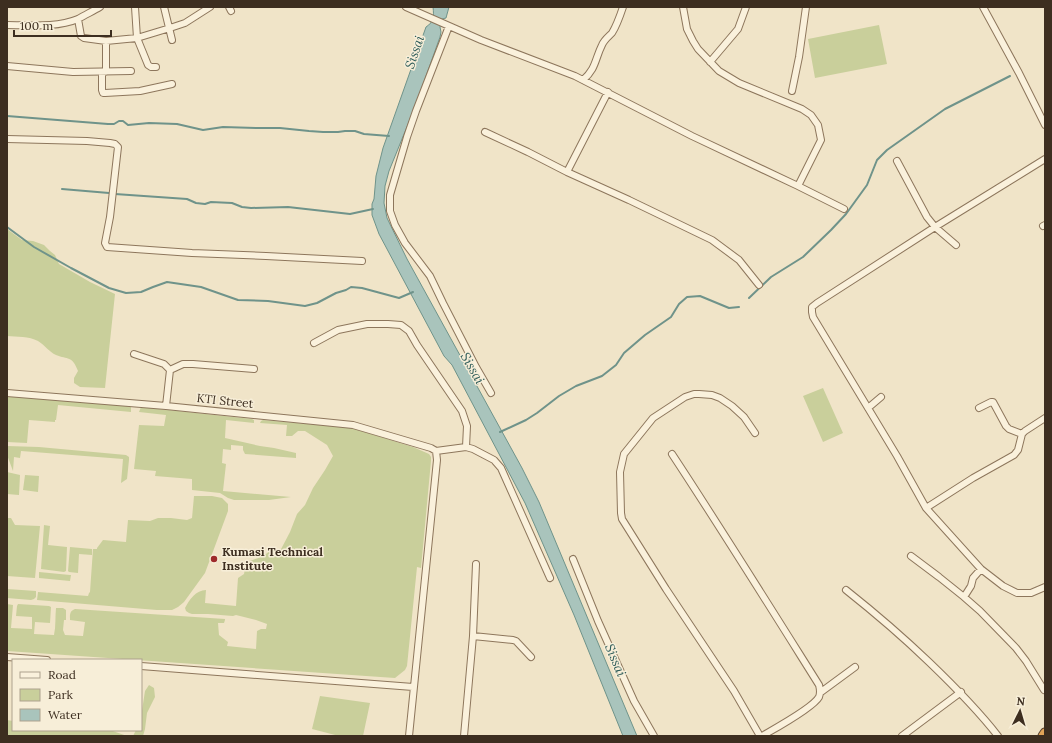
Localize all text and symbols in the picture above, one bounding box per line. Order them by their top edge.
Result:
scale bar [14,12,111,38]
text: 100 m [20,18,53,33]
water label: Sissai [401,33,428,71]
water label: Sissai [457,349,489,388]
street label: KTI Street [196,390,254,411]
place label: Kumasi Technical Institute [222,544,323,573]
marker: Kumasi Technical Institute [209,554,219,564]
water label: Sissai [601,641,630,680]
legend [12,659,142,731]
text: Road [48,667,76,682]
text: Park [48,687,74,702]
north arrow [1000,691,1040,731]
text: N [1016,694,1026,708]
text: Water [48,707,83,722]

